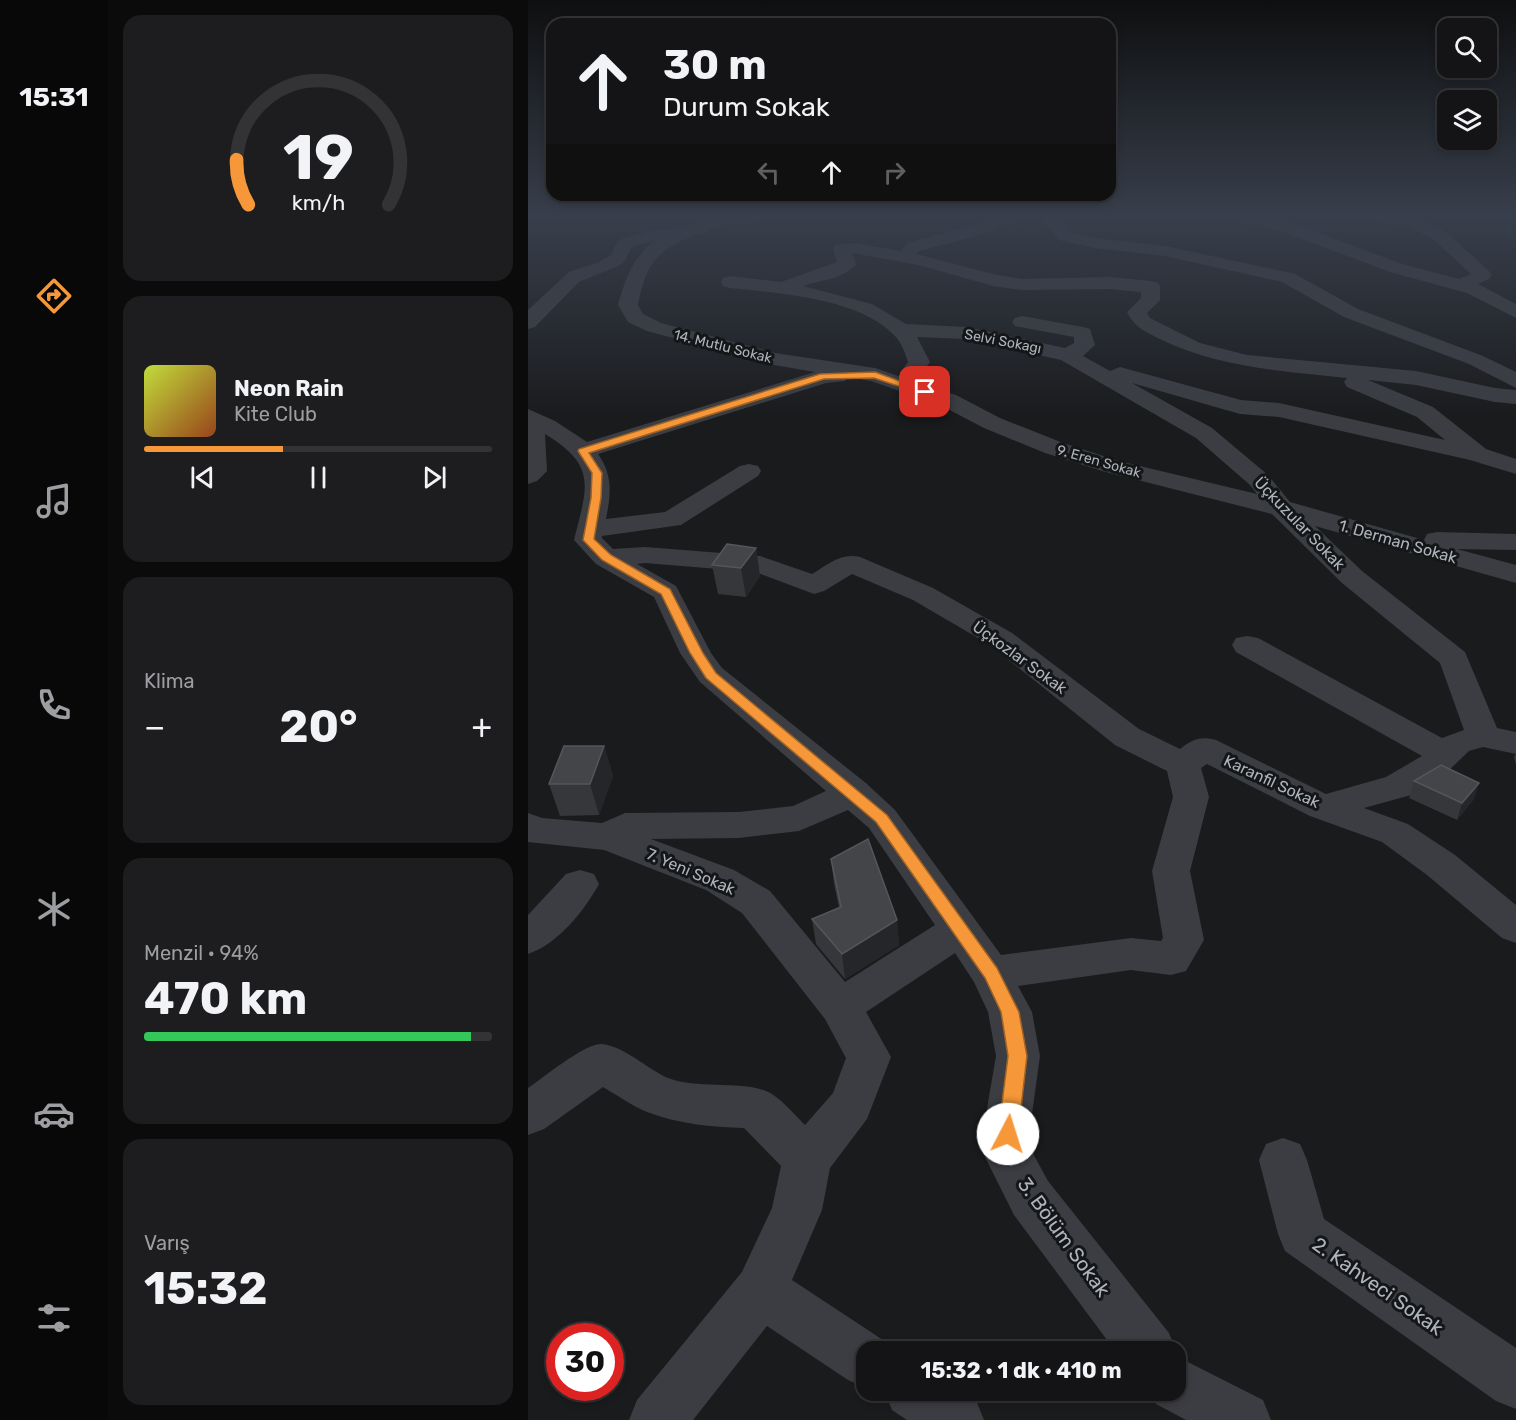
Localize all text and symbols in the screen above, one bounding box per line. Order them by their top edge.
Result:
map controls [1437,18,1497,150]
button: search [1437,18,1497,78]
text: 30 m [663,40,767,90]
icon: ahead [564,42,642,120]
text: 15:31 [19,81,89,113]
button: layers [1437,90,1497,150]
text: Durum Sokak [663,91,830,123]
text: 19 [282,121,354,195]
icon: left [752,156,785,189]
icon: ahead [815,156,848,189]
icon: right [878,156,911,189]
text: km/h [291,190,345,215]
icon: directions [33,275,75,317]
street label: 14. Mutlu Sokak [672,326,774,367]
street label: Selvi Sokagı [963,326,1043,357]
pin [899,366,950,417]
text: Neon Rain [234,375,344,402]
icon: arrive [908,375,941,408]
text: Kite Club [234,402,317,426]
street label: 9. Eren Sokak [1055,441,1144,482]
icon: previous [186,461,219,494]
icon: pause [302,461,335,494]
icon: next [418,461,451,494]
street label: Üçkuzular Sokak [1250,473,1349,574]
icon: music [33,480,75,522]
street label: 1. Derman Sokak [1337,516,1460,568]
street label: Üçkozlar Sokak [969,617,1071,698]
text: Klima [144,669,195,693]
icon: phone [33,684,75,726]
text: 20° [279,700,358,753]
text: − [144,707,165,746]
text: + [471,707,492,746]
street label: Karanfil Sokak [1221,751,1323,812]
street label: 7. Yeni Sokak [644,844,739,899]
icon: climate [33,888,75,930]
text: Menzil · 94% [144,941,259,965]
text: 470 km [144,972,307,1025]
icon: car [33,1093,75,1135]
position arrow [976,1102,1040,1166]
street label: 3. Bölüm Sokak [1013,1173,1116,1302]
text: Varış [144,1231,190,1255]
street label: 2. Kahveci Sokak [1308,1232,1449,1341]
text: 15:32 [144,1262,267,1315]
icon: filters [33,1297,75,1339]
speed limit sign: 30 [546,1323,624,1401]
text: 15:32 · 1 dk · 410 m [920,1357,1122,1384]

